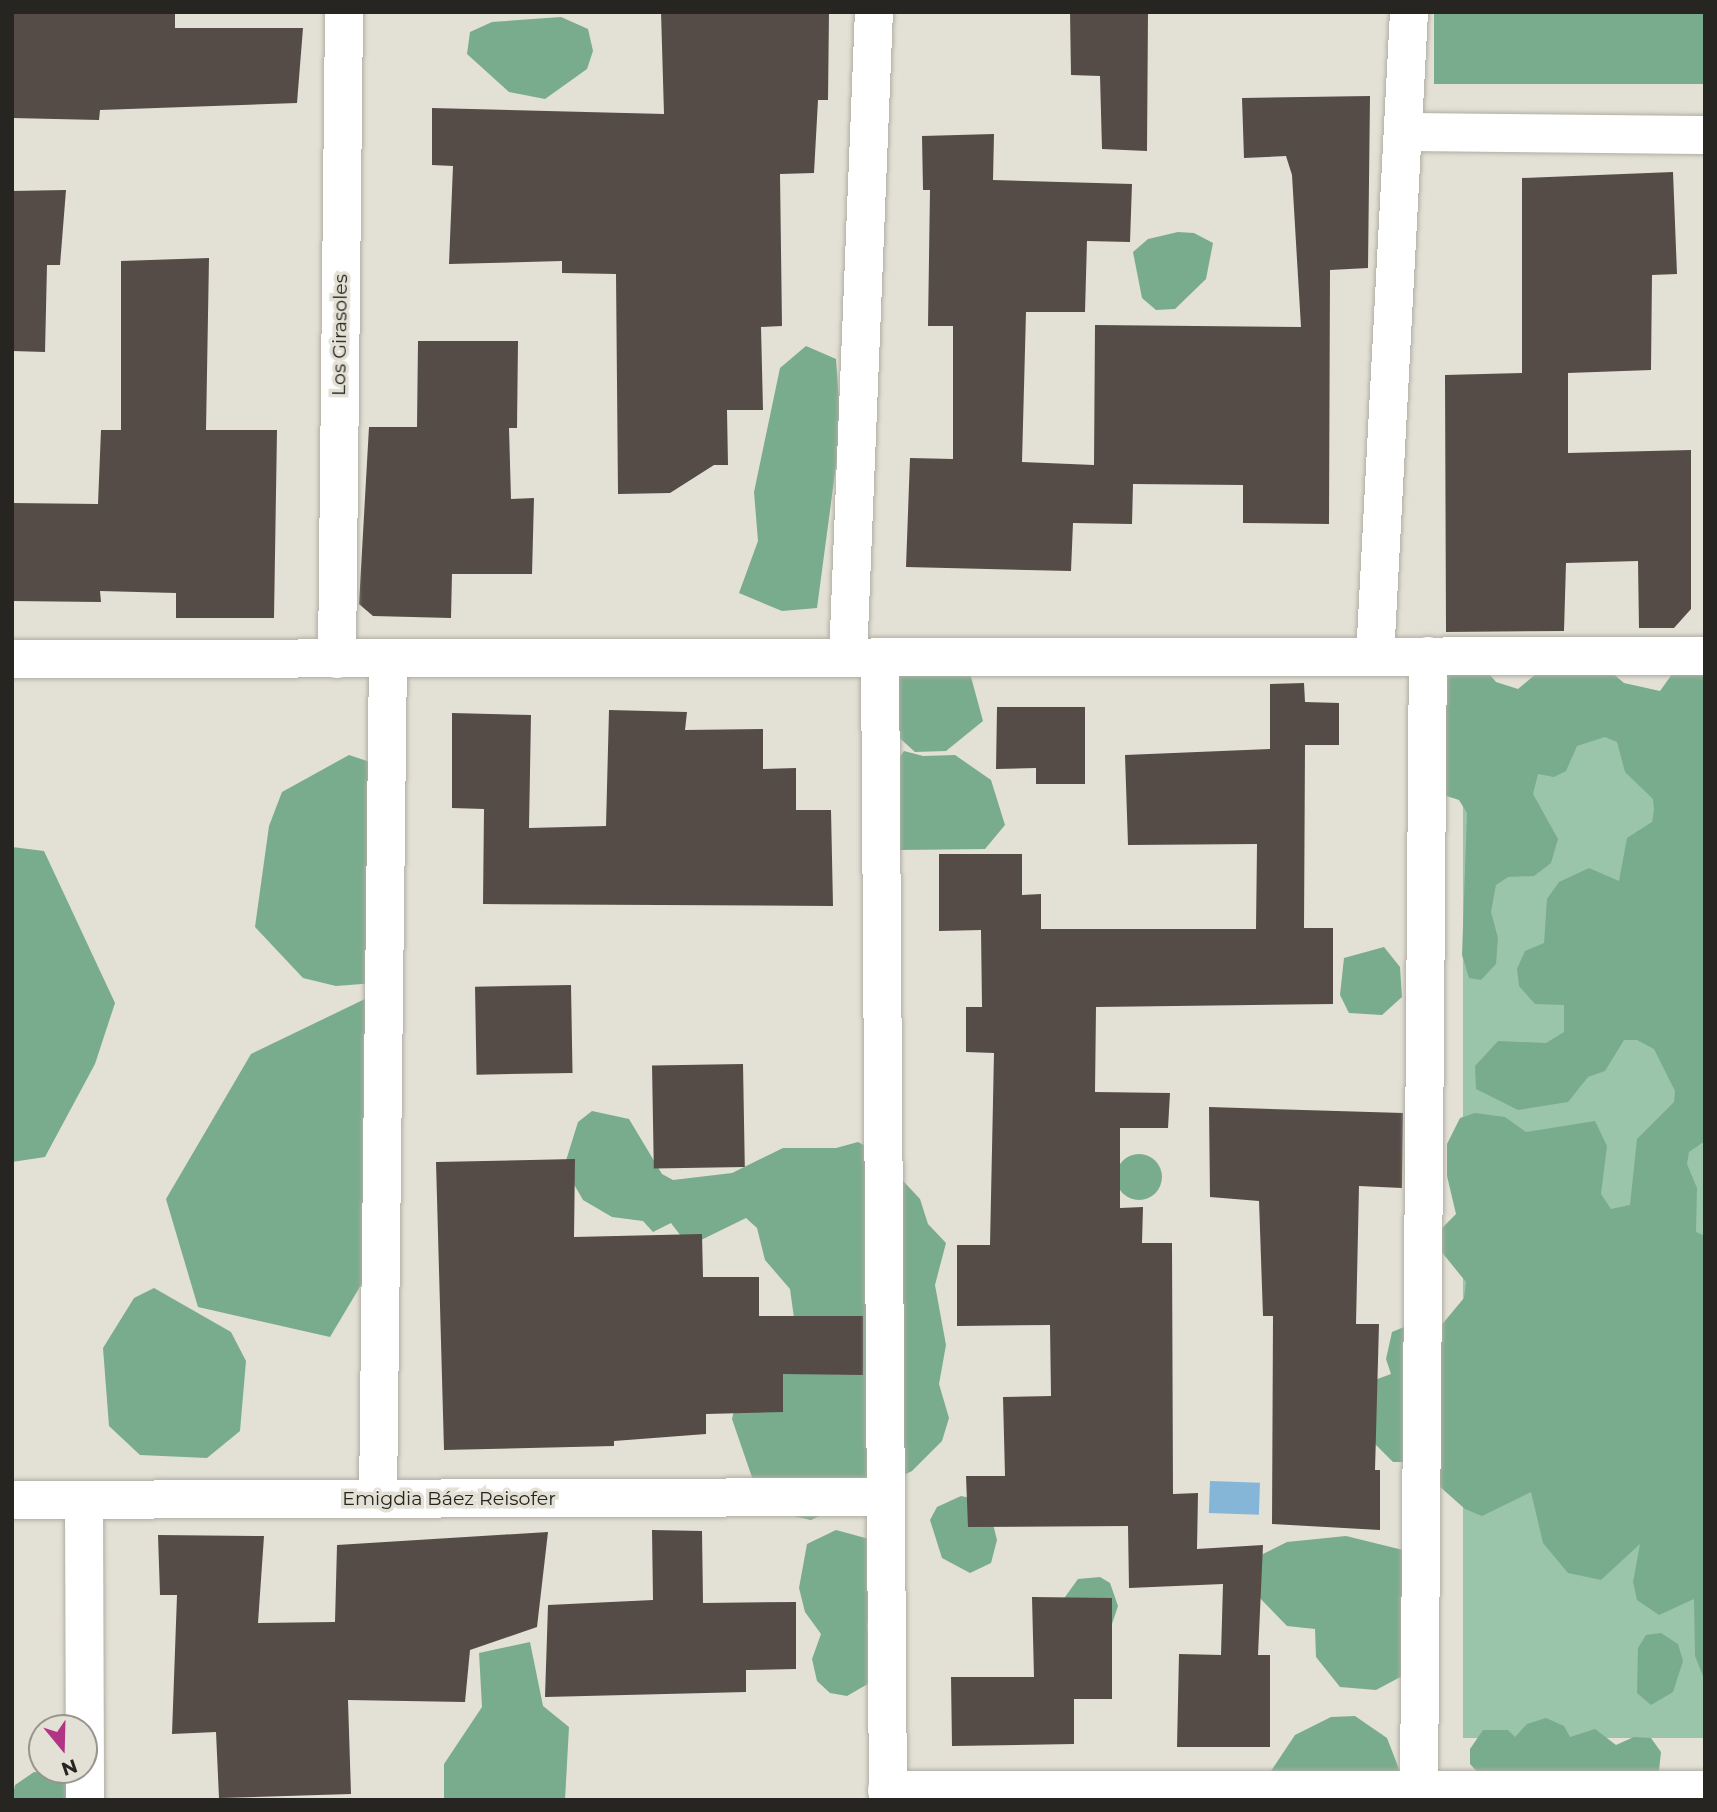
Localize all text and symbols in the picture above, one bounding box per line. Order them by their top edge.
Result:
street label: Los Girasoles [328,274,352,396]
street label: Emigdia Báez Reisofer [342,1488,556,1510]
north arrow [28,1714,98,1784]
text: N [58,1754,80,1781]

